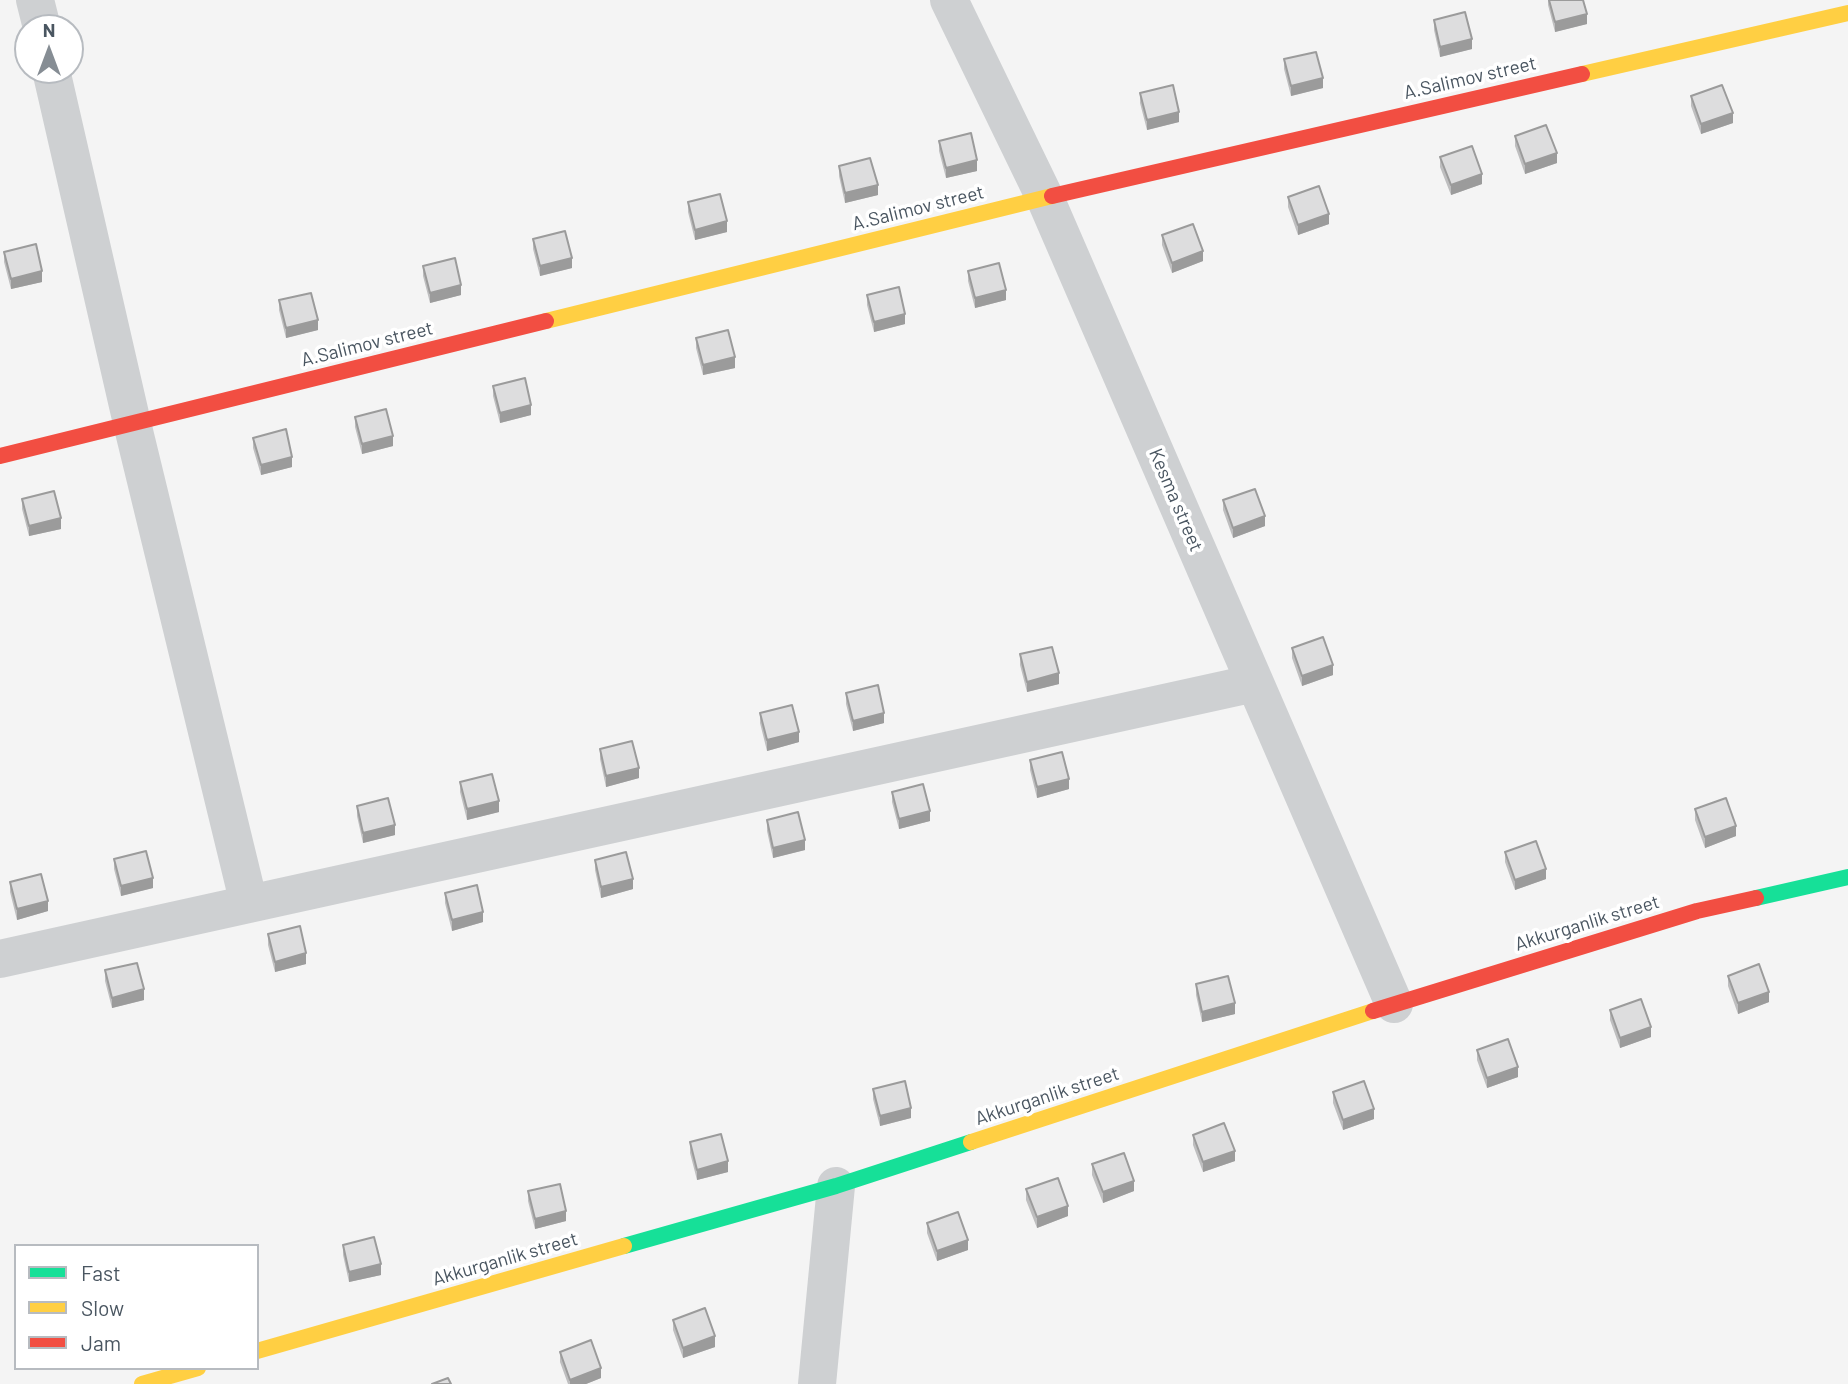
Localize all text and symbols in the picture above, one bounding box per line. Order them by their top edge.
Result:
north arrow [14,14,84,84]
text: N [43,18,55,41]
street label: A.Salimov street [1402,52,1538,104]
street label: A.Salimov street [850,181,986,235]
street label: A.Salimov street [299,317,435,371]
street label: Kesma street [1144,445,1208,555]
street label: Akkurganlik street [1512,890,1662,956]
street label: Akkurganlik street [972,1062,1122,1130]
street label: Akkurganlik street [430,1227,580,1291]
legend [14,1244,259,1370]
text: Fast [81,1260,121,1285]
text: Slow [81,1295,124,1320]
text: Jam [81,1330,121,1355]

